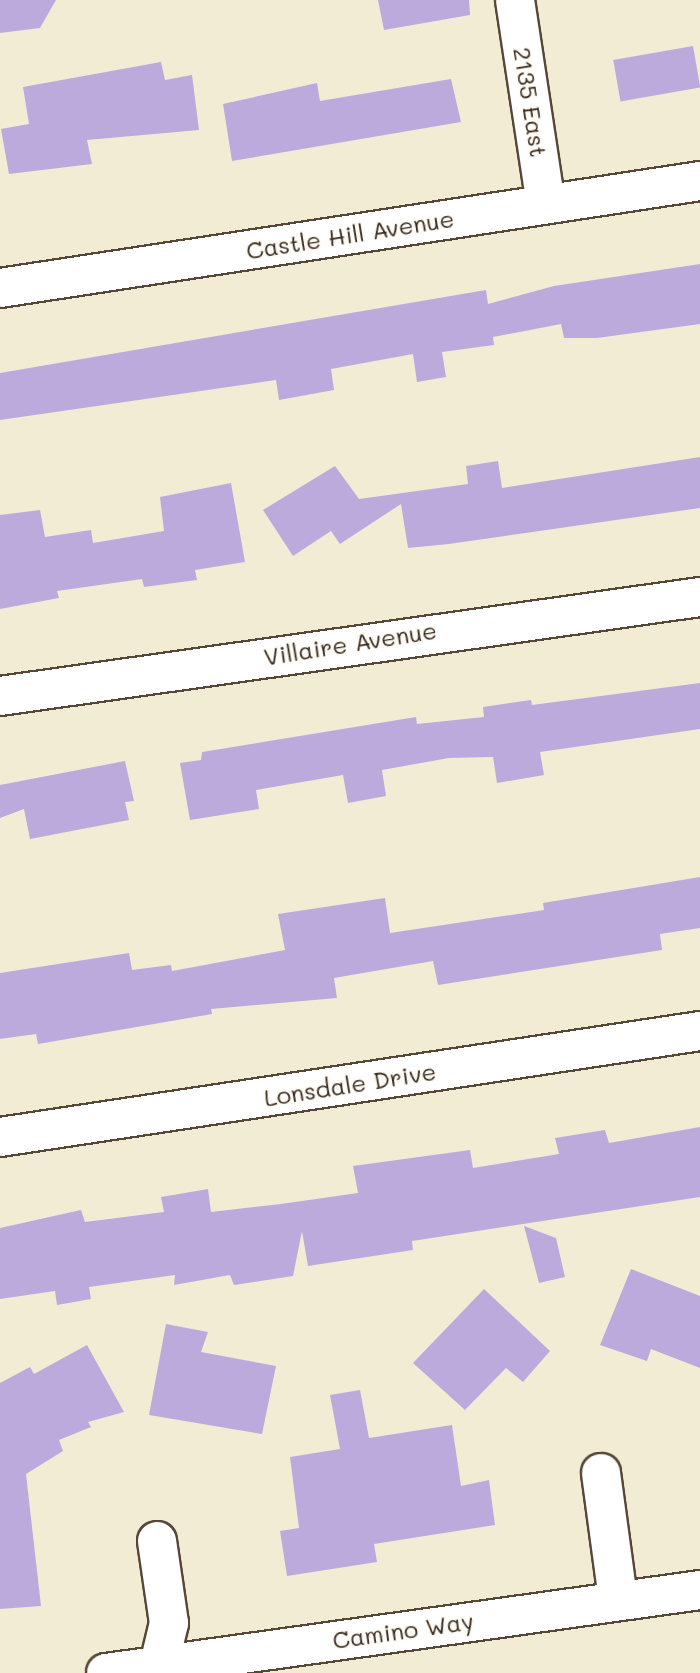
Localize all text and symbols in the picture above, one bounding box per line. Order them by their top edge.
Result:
street label: 2135 East [508,45,554,159]
street label: Castle Hill Avenue [244,203,456,265]
street label: Villaire Avenue [261,615,439,671]
street label: Lonsdale Drive [262,1056,438,1112]
street label: Camino Way [331,1606,475,1654]

